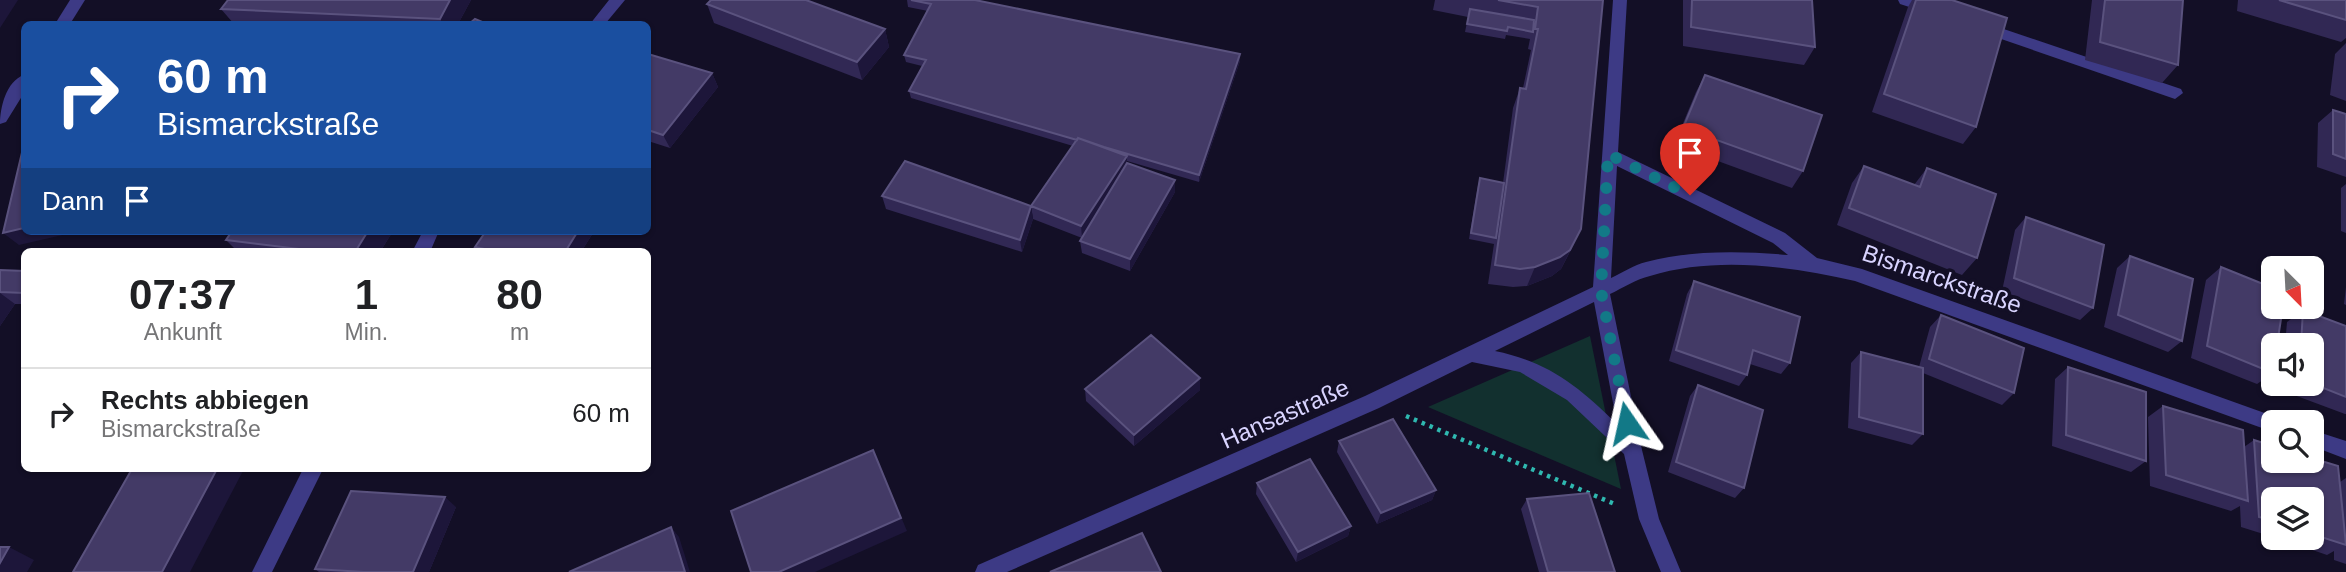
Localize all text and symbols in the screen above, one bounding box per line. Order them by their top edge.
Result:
icon: right [42,49,133,140]
text: 60 m [157,49,269,103]
text: Bismarckstraße [157,106,379,142]
pin [1660,123,1720,195]
icon: arrive [1671,134,1709,172]
icon: arrive [118,182,156,220]
text: Dann [42,186,104,216]
street label: Bismarckstraße [1859,239,2025,318]
north arrow [2261,256,2324,318]
map controls [2261,256,2324,550]
text: 07:37 [129,271,237,318]
text: 1 [355,271,378,318]
text: 80 [496,271,543,318]
text: Ankunft [144,319,222,345]
text: Min. [345,319,388,345]
text: m [510,319,529,345]
button: sound [2261,333,2324,396]
street label: Hansastraße [1217,373,1353,454]
text: Rechts abbiegen [101,385,309,415]
position arrow [1590,386,1664,460]
icon: right [42,395,80,433]
text: 60 m [572,398,630,428]
button: search [2261,410,2324,473]
text: Bismarckstraße [101,416,261,442]
button: layers [2261,487,2324,550]

